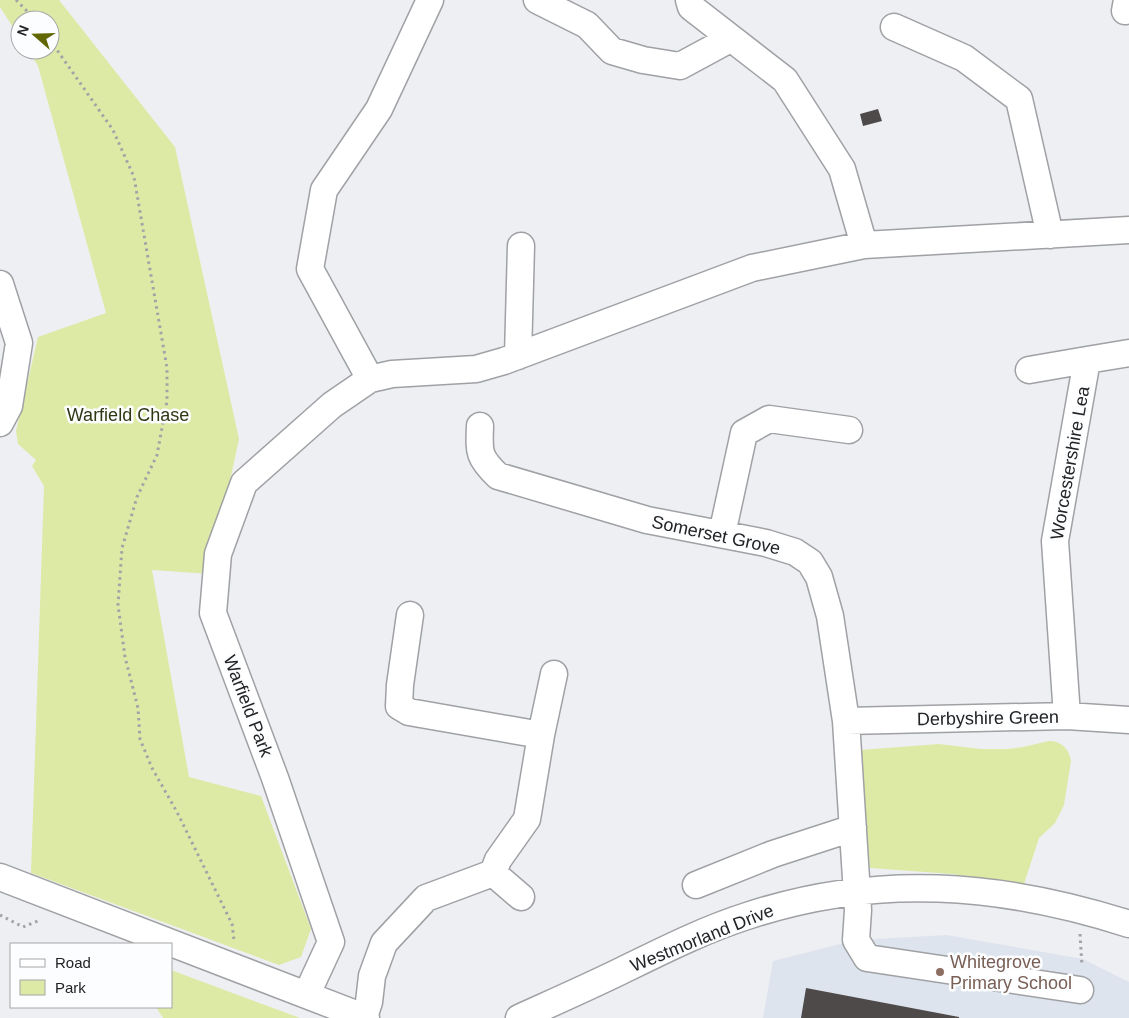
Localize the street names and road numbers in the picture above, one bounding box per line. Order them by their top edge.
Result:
street label: Worcestershire Lea [1047,384,1094,541]
street label: Somerset Grove [650,512,782,558]
street label: Warfield Park [219,652,277,761]
street label: Derbyshire Green [917,707,1059,729]
street label: Westmorland Drive [627,900,777,976]

